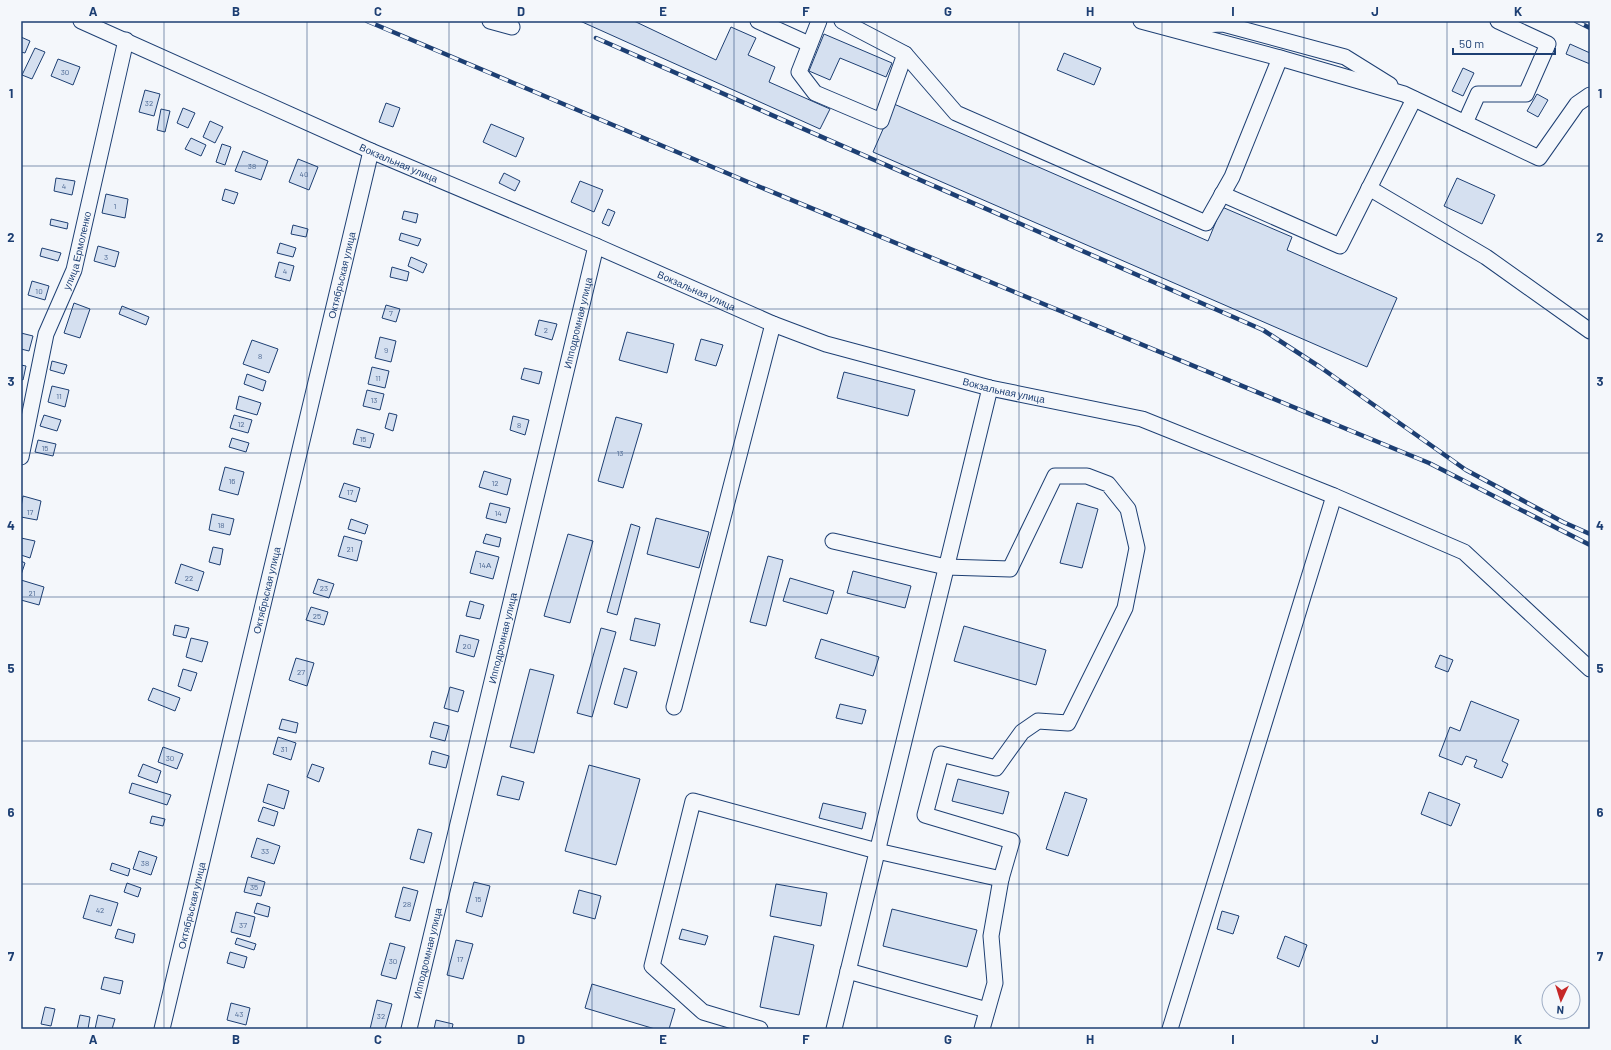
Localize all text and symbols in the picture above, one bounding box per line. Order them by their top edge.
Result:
text: A [89,3,98,19]
text: B [232,3,240,19]
text: C [374,3,382,19]
text: D [517,3,525,19]
text: E [659,3,667,19]
text: F [802,3,810,19]
text: G [944,3,952,19]
text: H [1086,3,1094,19]
text: I [1231,3,1235,19]
text: J [1371,3,1379,19]
text: K [1514,3,1522,19]
scale bar [1453,30,1555,56]
text: 50 m [1459,36,1484,50]
house number: 30 [61,67,69,77]
text: 1 [9,85,13,101]
text: 1 [1598,85,1602,101]
house number: 32 [145,98,153,108]
street label: Вокзальная улица [358,141,440,185]
house number: 38 [248,161,256,171]
house number: 40 [300,169,308,179]
house number: 4 [62,181,66,191]
house number: 1 [114,201,117,211]
street label: улица Ермоленко [60,210,93,292]
text: 2 [7,229,15,245]
text: 2 [1596,229,1604,245]
street label: Октябрьская улица [325,230,358,320]
house number: 3 [104,252,108,262]
house number: 4 [283,266,287,276]
street label: Вокзальная улица [656,268,738,313]
street label: Ипподромная улица [561,276,594,370]
house number: 10 [35,286,43,296]
house number: 7 [389,308,393,318]
house number: 2 [544,325,548,335]
house number: 9 [384,345,388,355]
house number: 8 [258,351,262,361]
text: 3 [7,373,15,389]
house number: 11 [375,373,381,383]
text: 3 [1596,373,1604,389]
street label: Вокзальная улица [961,375,1047,405]
house number: 11 [56,391,62,401]
house number: 13 [371,395,377,405]
house number: 12 [237,419,245,429]
house number: 8 [517,420,521,430]
house number: 15 [360,434,366,444]
house number: 15 [42,443,48,453]
house number: 13 [617,448,623,458]
house number: 16 [229,476,235,486]
house number: 12 [491,478,499,488]
house number: 17 [347,487,354,497]
house number: 17 [27,507,34,517]
house number: 14 [494,508,502,518]
text: 4 [7,517,15,533]
text: 4 [1596,517,1604,533]
house number: 18 [218,520,224,530]
house number: 21 [347,544,354,554]
street label: Октябрьская улица [250,545,283,635]
house number: 14А [479,560,492,570]
house number: 22 [185,573,193,583]
house number: 23 [320,583,328,593]
house number: 21 [29,588,36,598]
street label: Ипподромная улица [486,591,519,685]
house number: 25 [313,611,321,621]
house number: 20 [463,641,471,651]
text: 5 [7,660,15,676]
text: 5 [1596,660,1604,676]
house number: 27 [297,667,305,677]
house number: 31 [281,744,288,754]
house number: 30 [166,753,174,763]
text: 6 [8,804,15,820]
text: 6 [1597,804,1604,820]
house number: 33 [261,846,269,856]
house number: 38 [141,858,149,868]
street label: Октябрьская улица [175,860,208,950]
house number: 35 [250,882,258,892]
house number: 15 [475,894,481,904]
house number: 28 [403,899,411,909]
house number: 42 [96,905,104,915]
street label: Ипподромная улица [410,906,444,1000]
house number: 37 [239,920,247,930]
text: 7 [8,948,15,964]
text: 7 [1597,948,1604,964]
house number: 17 [457,954,464,964]
house number: 30 [389,956,397,966]
north arrow [1541,980,1581,1020]
text: N [1556,1004,1564,1017]
house number: 43 [235,1009,243,1019]
house number: 32 [377,1011,385,1021]
text: A [89,1031,98,1047]
text: B [232,1031,240,1047]
text: C [374,1031,382,1047]
text: D [517,1031,525,1047]
text: E [659,1031,667,1047]
text: F [802,1031,810,1047]
text: G [944,1031,952,1047]
text: H [1086,1031,1094,1047]
text: I [1231,1031,1235,1047]
text: J [1371,1031,1379,1047]
text: K [1514,1031,1522,1047]

